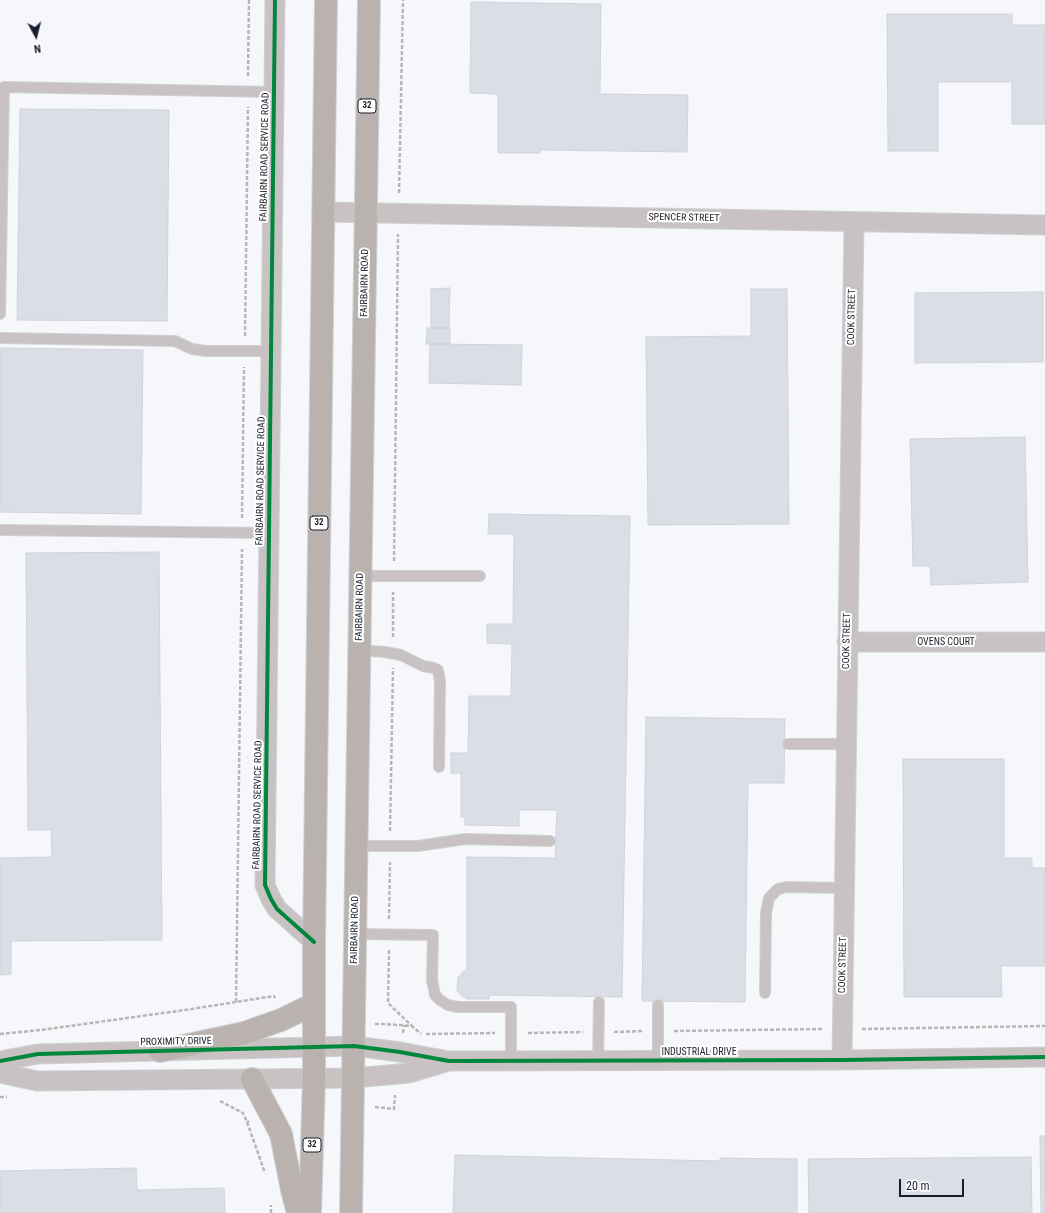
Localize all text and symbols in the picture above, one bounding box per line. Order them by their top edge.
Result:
north arrow [16,16,56,56]
text: N [33,42,42,55]
street label: FAIRBAIRN ROAD SERVICE ROAD [258,92,272,222]
road number: 32 [358,99,376,113]
street label: SPENCER STREET [648,211,720,225]
street label: FAIRBAIRN ROAD [358,249,372,317]
street label: COOK STREET [846,289,858,345]
street label: FAIRBAIRN ROAD SERVICE ROAD [254,416,268,546]
road number: 32 [310,516,328,530]
street label: FAIRBAIRN ROAD [353,573,367,641]
street label: COOK STREET [841,613,853,669]
street label: OVENS COURT [917,636,975,648]
street label: FAIRBAIRN ROAD SERVICE ROAD [251,740,265,870]
street label: FAIRBAIRN ROAD [348,896,362,964]
street label: COOK STREET [837,937,849,993]
street label: PROXIMITY DRIVE [140,1035,212,1049]
street label: INDUSTRIAL DRIVE [661,1046,737,1058]
road number: 32 [303,1138,321,1152]
scale bar [901,1171,966,1197]
text: 20 m [906,1179,930,1193]

